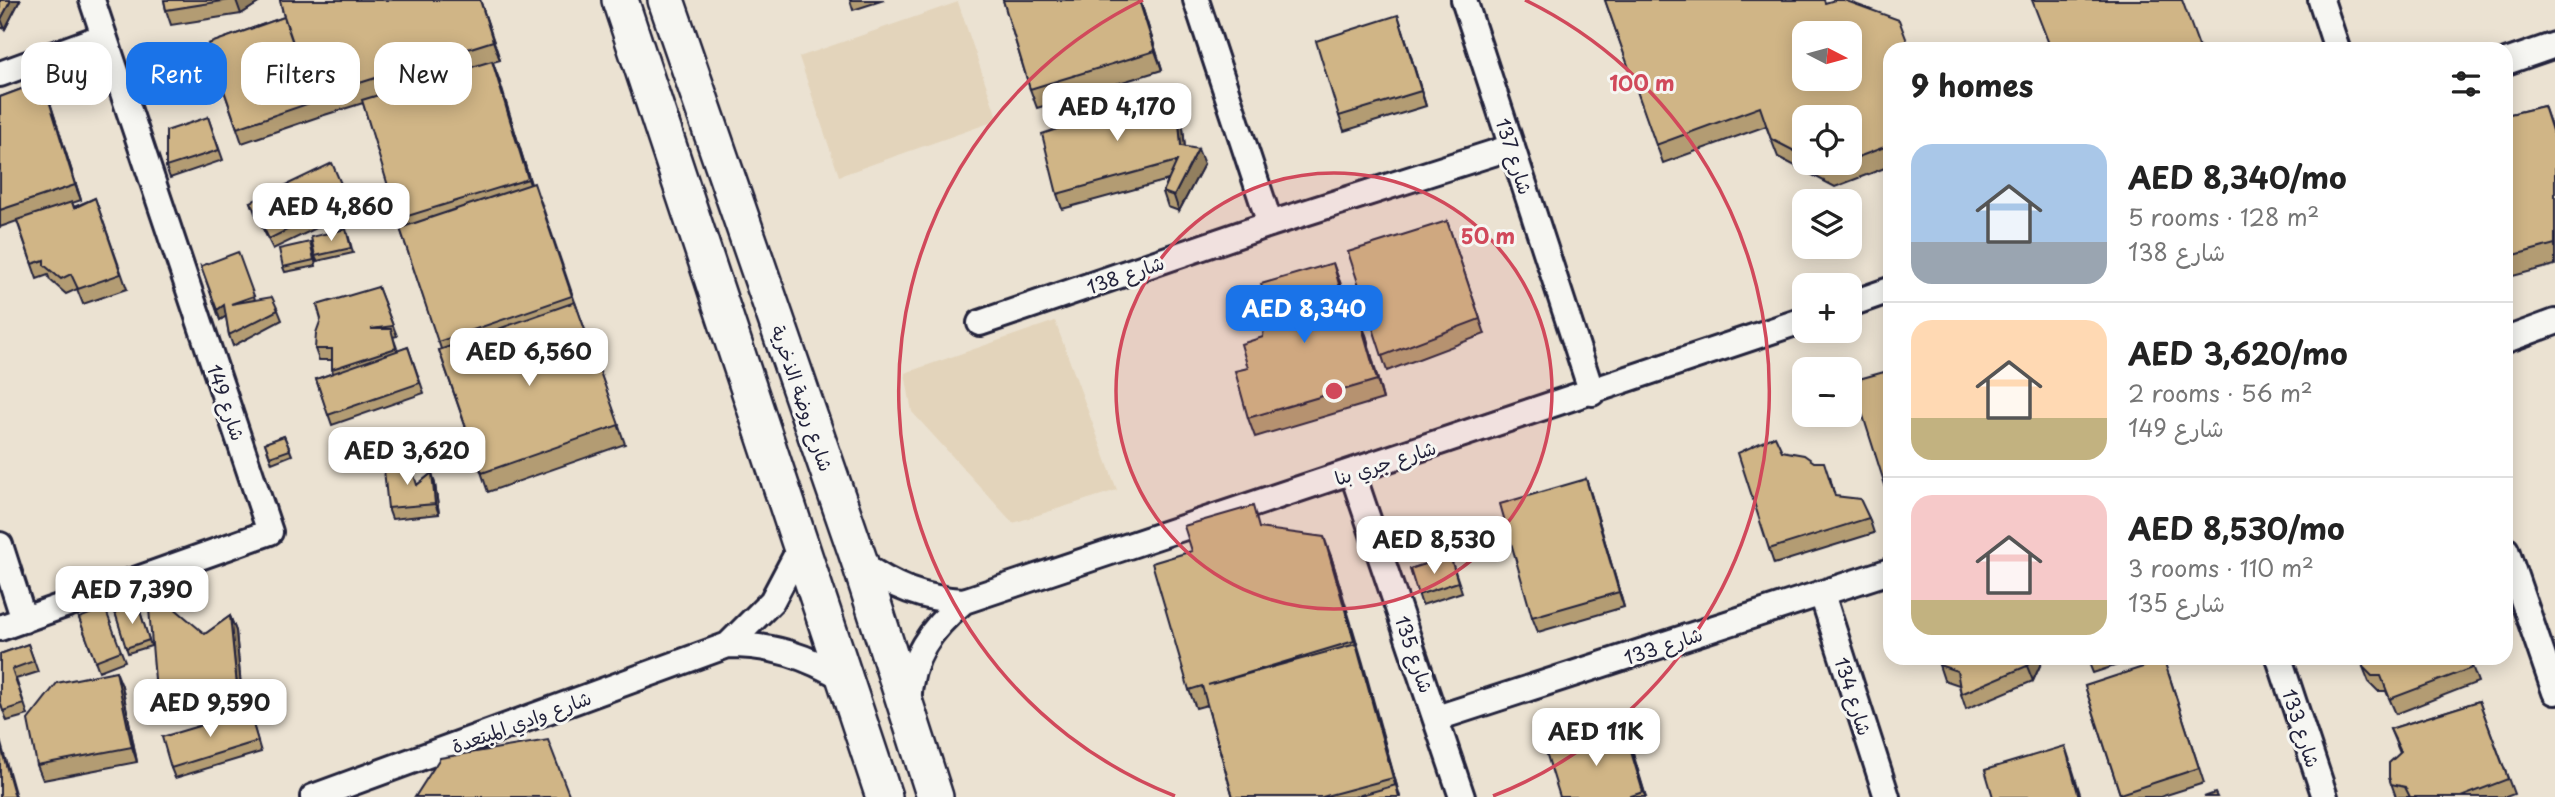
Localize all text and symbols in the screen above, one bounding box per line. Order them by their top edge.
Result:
north arrow [1792,21,1862,91]
map controls [1792,21,1862,427]
chip: Buy [21,42,112,105]
chip: Rent [126,42,227,105]
chip: Filters [241,42,360,105]
chip: New [374,42,472,105]
text: 9 homes [1911,62,2033,107]
icon: filters [2447,65,2485,103]
text: 100 m [1609,66,1675,98]
pin: AED 4,170 [1037,83,1197,143]
text: AED 4,170 [1058,88,1176,123]
button: locate [1792,105,1862,175]
street label: شارع 137 [1489,114,1540,198]
text: AED 8,340/mo [2128,154,2347,199]
icon: home [1967,172,2051,256]
pin: AED 4,860 [251,184,411,243]
text: AED 4,860 [269,188,393,223]
button: layers [1792,189,1862,259]
text: 5 rooms · 128 m² [2128,199,2319,234]
text: 50 m [1461,219,1515,251]
text: شارع 138 [2128,234,2225,269]
street label: شارع 138 [1082,248,1168,301]
button: + [1792,273,1862,343]
pin: AED 8,340 [1224,286,1384,345]
text: AED 8,340 [1242,290,1366,325]
street label: شارع روضة الذخرية [764,321,841,475]
pin: AED 6,560 [449,328,609,388]
text: AED 3,620/mo [2128,330,2348,375]
text: AED 6,560 [466,333,592,368]
icon: home [1967,348,2051,432]
button: − [1792,357,1862,427]
street label: شارع 149 [200,360,253,444]
text: 2 rooms · 56 m² [2128,375,2313,410]
centre of rings [1322,379,1346,403]
text: شارع 149 [2128,410,2224,445]
pin: AED 3,620 [327,428,487,487]
text: AED 3,620 [344,432,470,467]
street label: شارع جري بنا [1331,432,1440,493]
text: AED 8,530/mo [2128,505,2345,550]
pin: AED 8,530 [1354,516,1514,576]
text: AED 8,530 [1373,521,1495,556]
icon: home [1967,523,2051,607]
text: 3 rooms · 110 m² [2128,550,2314,585]
pin: AED 7,390 [52,566,212,626]
text: AED 7,390 [71,571,193,606]
text: شارع 135 [2128,585,2225,620]
street label: شارع 135 [1388,612,1441,697]
street label: شارع 133 [1620,619,1706,672]
street label: شارع 134 [1827,653,1880,739]
pin: AED 9,590 [130,680,290,739]
street label: شارع وادي المبتعدة [447,683,596,761]
text: AED 9,590 [150,684,270,719]
street label: شارع 133 [2275,685,2328,771]
pin: AED 11K [1531,708,1661,768]
text: AED 11K [1548,713,1644,748]

